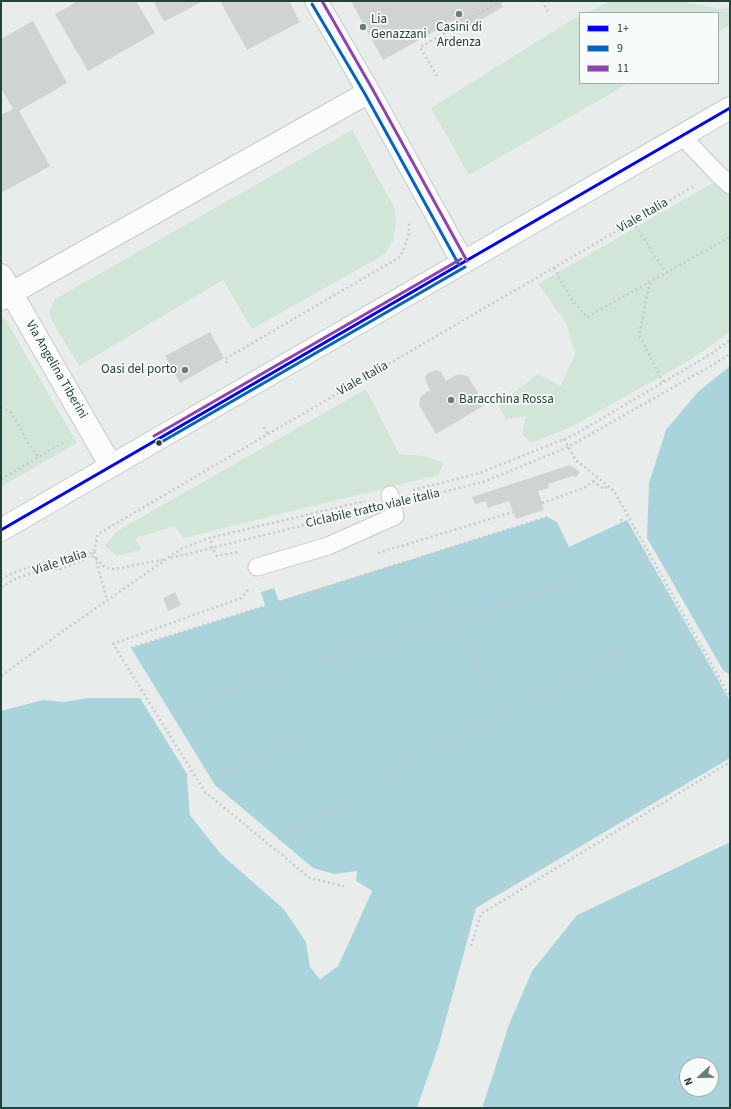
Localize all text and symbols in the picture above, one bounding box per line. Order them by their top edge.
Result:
marker: Casini di Ardenza [454,9,464,19]
place label: Lia Genazzani [371,12,427,43]
legend [579,12,719,84]
place label: Casini di Ardenza [436,20,482,51]
text: 1+ [617,20,629,37]
marker: Lia Genazzani [358,22,368,32]
text: 9 [617,40,623,57]
text: 11 [617,60,629,77]
street label: Viale Italia [615,195,671,237]
street label: Via Angelina Tiberini [22,318,90,422]
street label: Viale Italia [335,358,391,400]
place label: Oasi del porto [101,362,177,378]
marker: Oasi del porto [180,365,190,375]
place label: Baracchina Rossa [459,392,554,408]
marker: Baracchina Rossa [446,395,456,405]
unlabelled marker [154,438,164,448]
street label: Ciclabile tratto viale italia [304,486,442,532]
street label: Viale Italia [31,547,89,579]
north arrow [679,1057,719,1097]
text: N [680,1075,697,1088]

